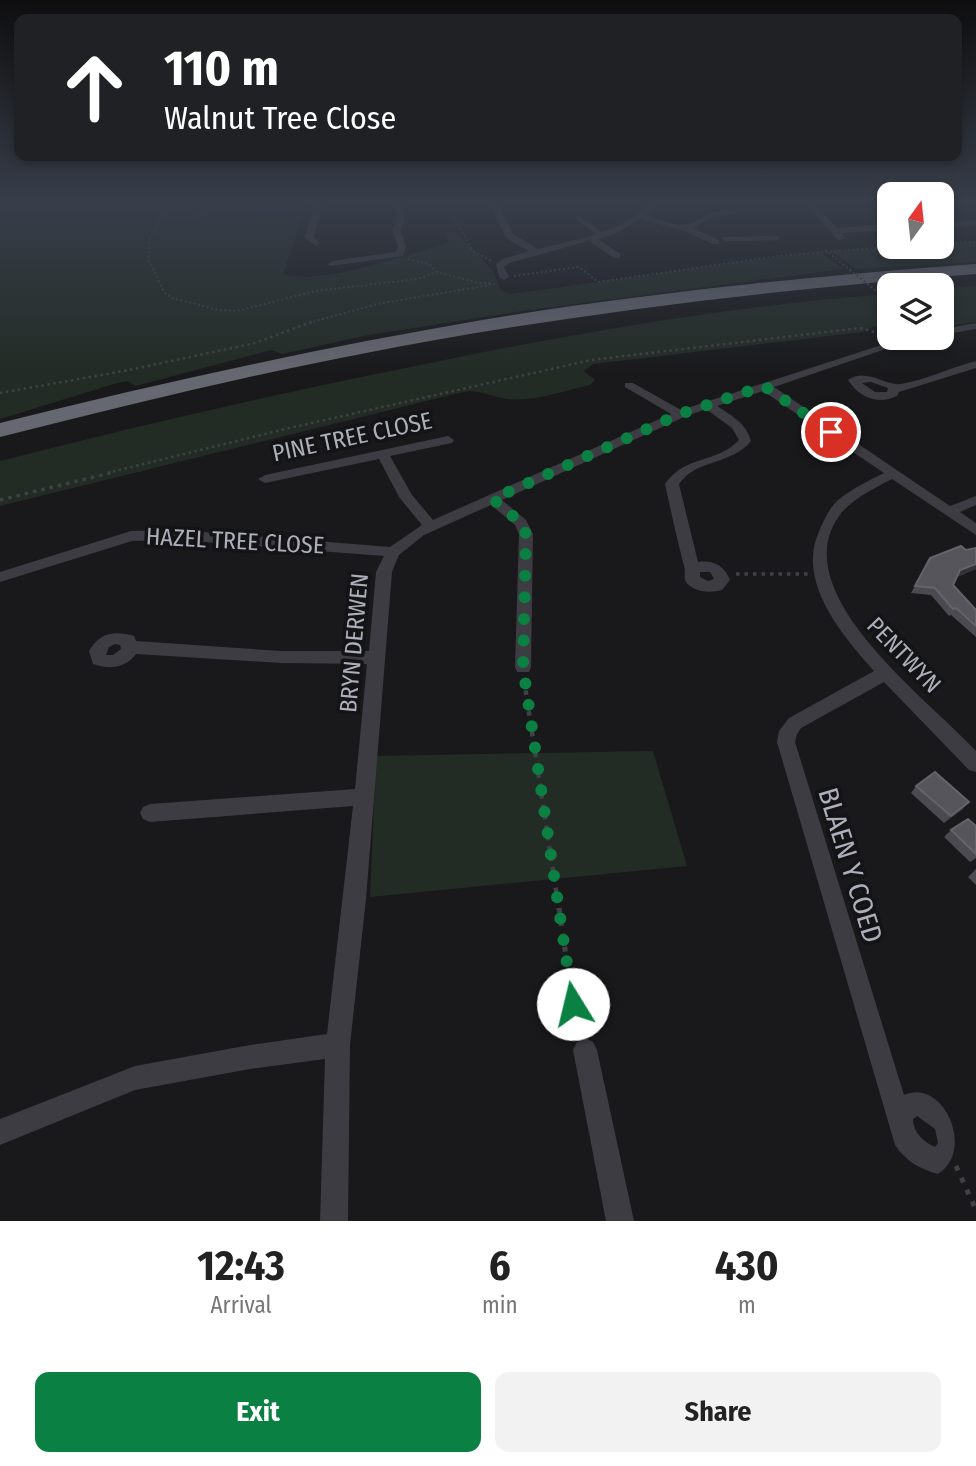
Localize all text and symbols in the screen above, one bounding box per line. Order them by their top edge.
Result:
text: 110 m [164,39,279,98]
icon: ahead [49,42,140,133]
text: Walnut Tree Close [164,99,396,137]
north arrow [877,182,954,259]
map controls [877,182,954,350]
button: layers [877,273,954,350]
pin [801,402,861,462]
street label: PINE TREE CLOSE [270,406,434,468]
icon: arrive [812,413,850,451]
street label: HAZEL TREE CLOSE [145,522,325,560]
street label: BRYN DERWEN [334,572,374,714]
street label: PENTWYN [861,611,947,699]
street label: BLAEN Y COED [811,784,890,947]
position arrow [536,967,610,1041]
text: 12:43 [197,1241,285,1291]
text: 6 [489,1241,511,1291]
text: 430 [715,1241,779,1291]
text: Arrival [211,1291,272,1319]
text: min [482,1291,518,1319]
text: m [738,1291,756,1319]
button: Exit [35,1372,481,1452]
button: Share [495,1372,941,1452]

